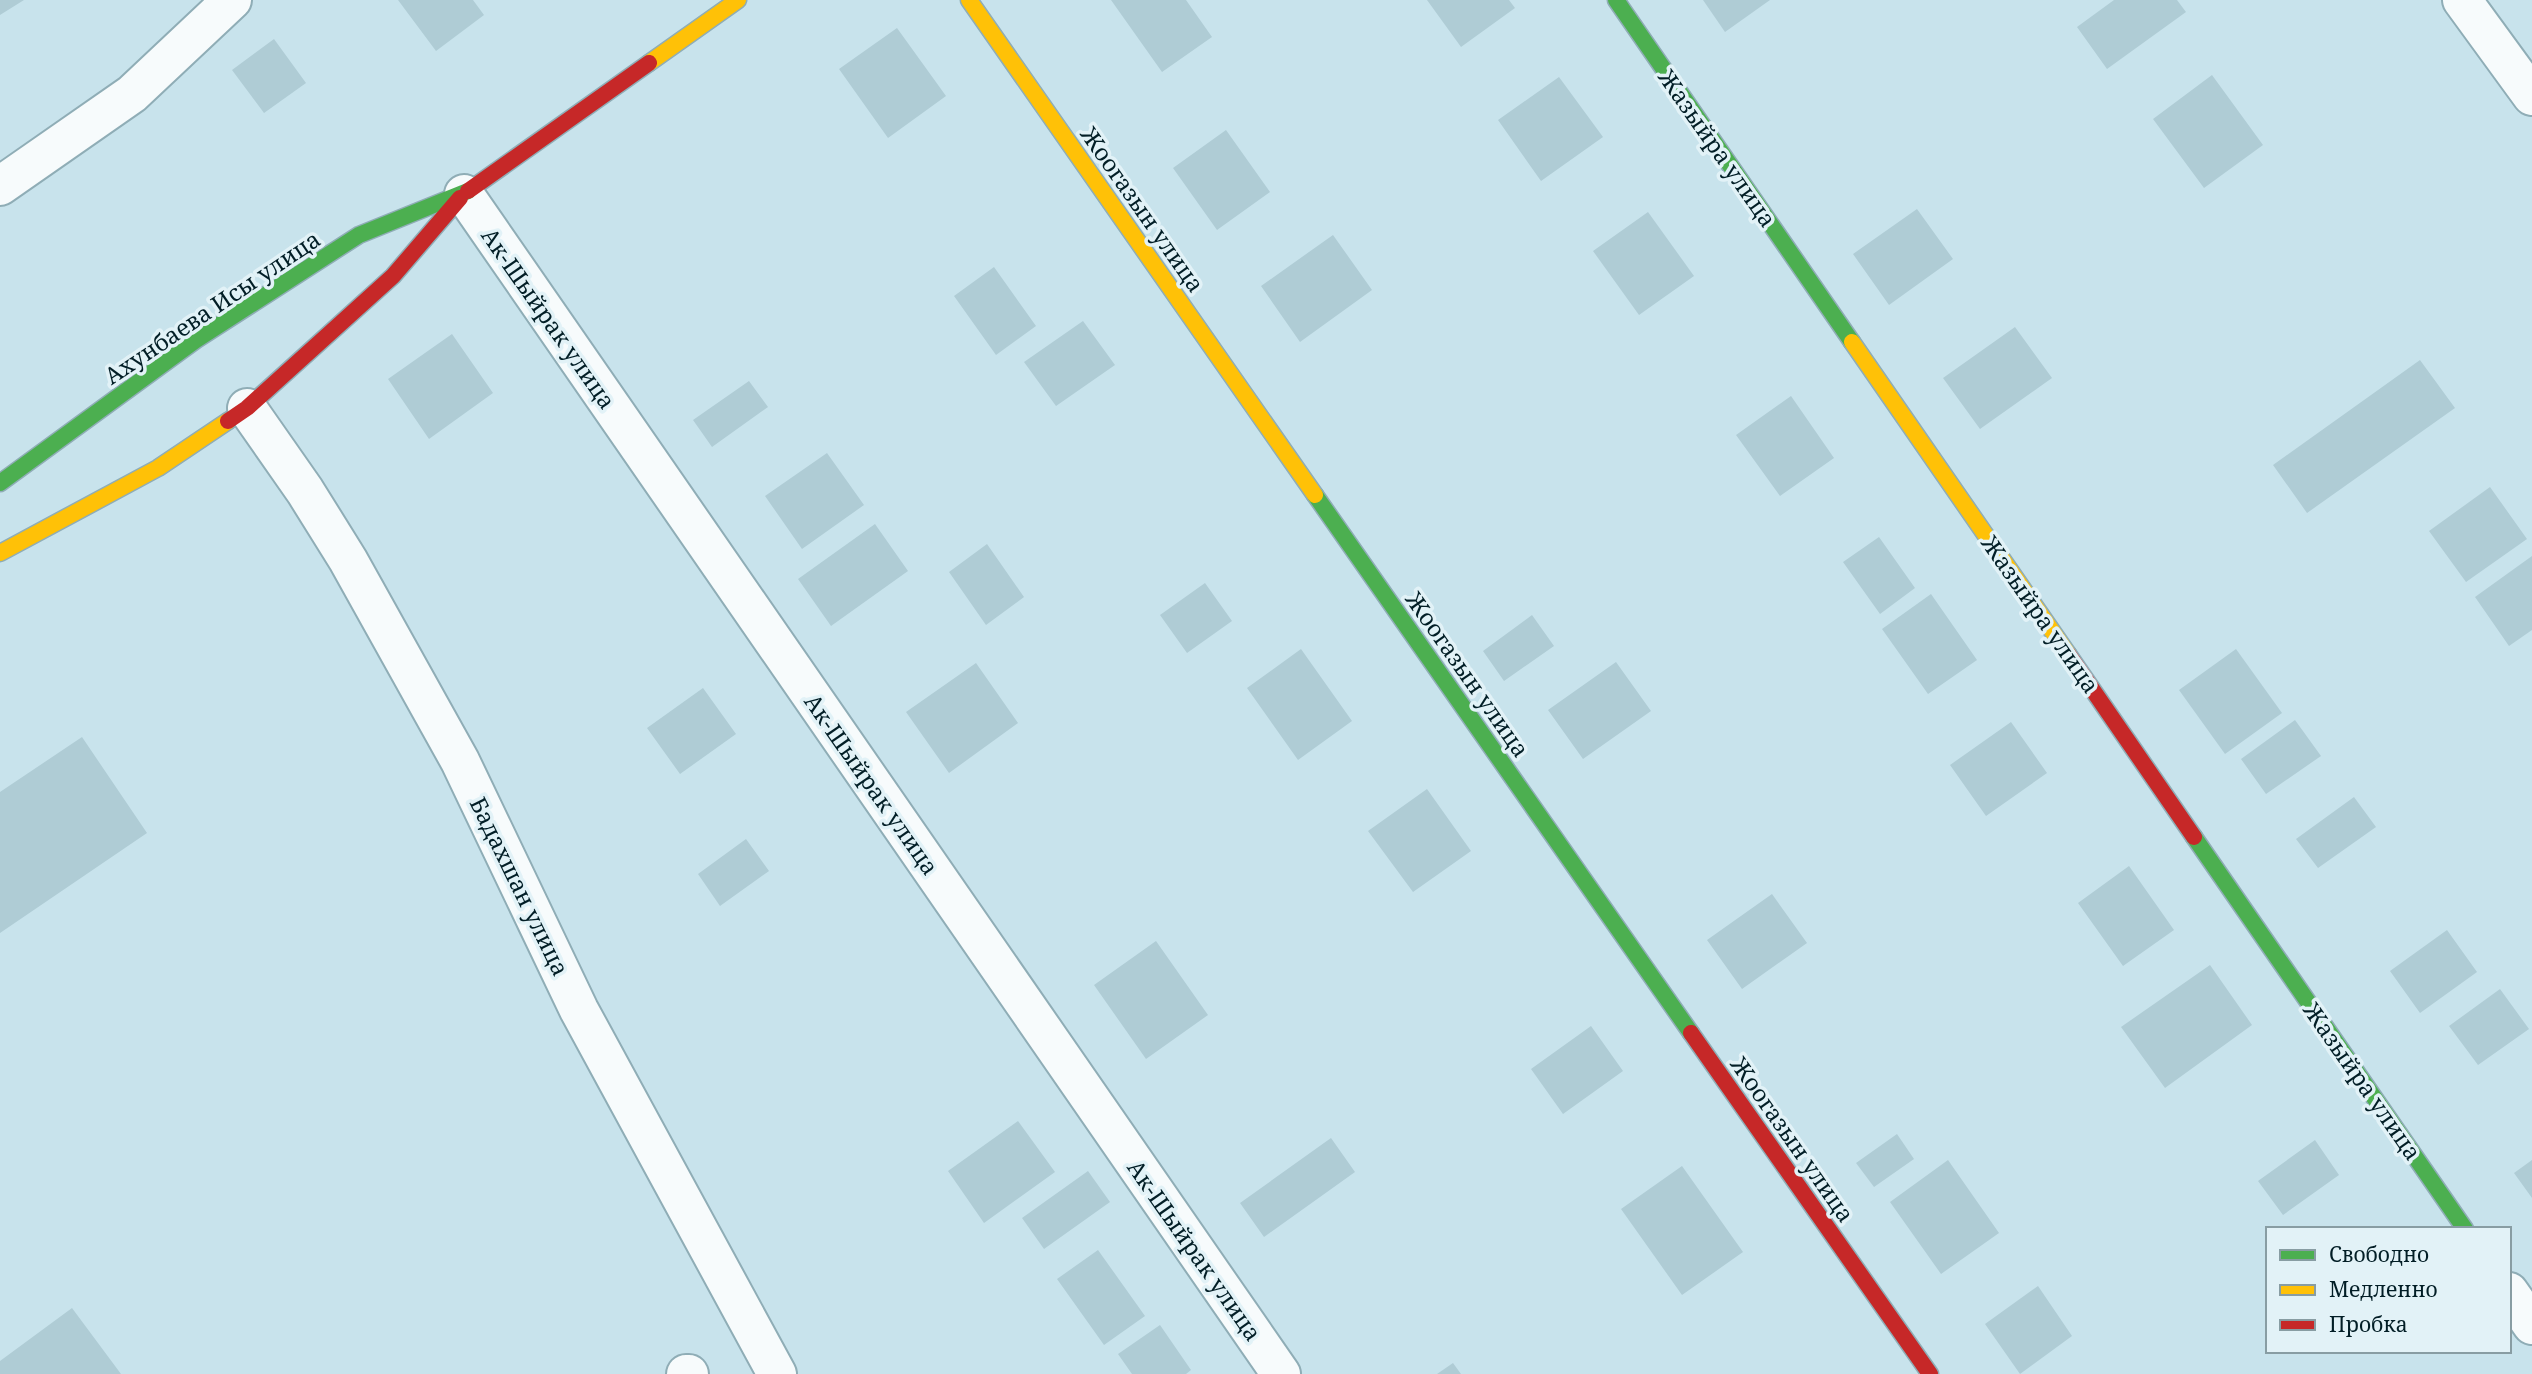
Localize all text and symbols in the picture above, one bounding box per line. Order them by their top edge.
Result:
street label: Жазыйра улица [1651,62,1784,233]
street label: Жоогазын улица [1073,119,1212,298]
street label: Ак-Шыйрак улица [474,221,624,415]
street label: Ахунбаева Исы улица [98,223,326,391]
street label: Жазыйра улица [1974,528,2107,699]
street label: Жоогазын улица [1398,584,1537,763]
street label: Ак-Шыйрак улица [797,687,947,881]
street label: Бадахшан улица [463,791,577,981]
street label: Жазыйра улица [2296,995,2429,1166]
street label: Жоогазын улица [1723,1049,1862,1228]
street label: Ак-Шыйрак улица [1120,1153,1270,1347]
legend [2266,1227,2511,1353]
text: Свободно [2329,1240,2429,1268]
text: Медленно [2329,1275,2438,1303]
text: Пробка [2329,1310,2408,1338]

